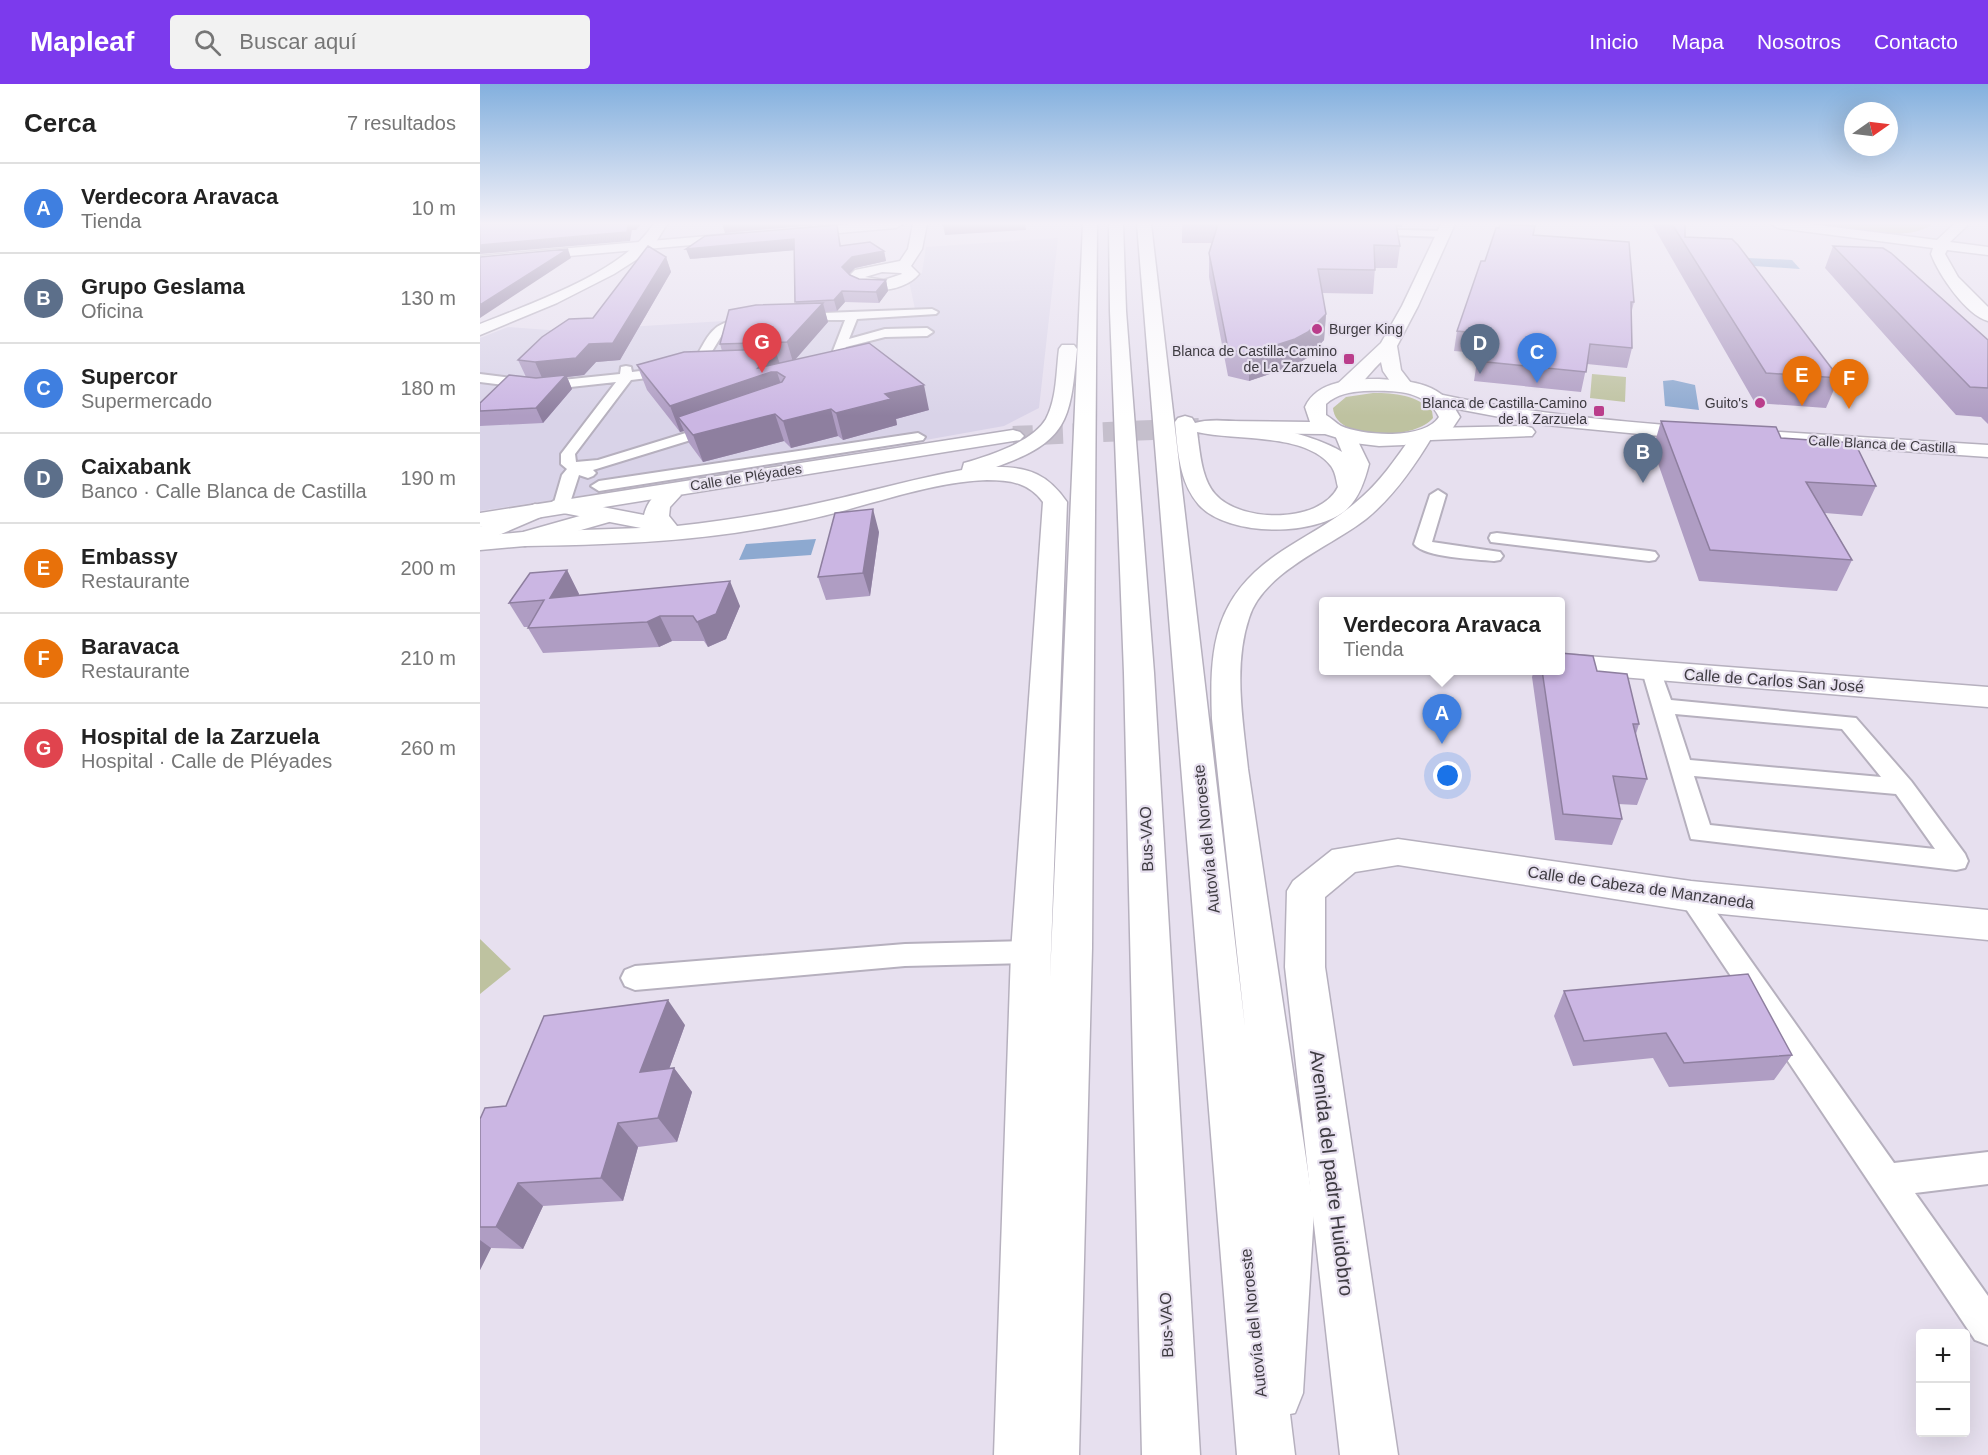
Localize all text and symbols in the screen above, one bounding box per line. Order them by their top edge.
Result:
search box [170,15,590,69]
text: Mapleaf [30,26,134,57]
icon: search [191,26,224,59]
text: Buscar aquí [239,29,357,54]
text: Inicio [1589,30,1638,53]
text: Mapa [1671,30,1724,53]
text: Nosotros [1757,30,1841,53]
text: Contacto [1874,30,1958,53]
north arrow [1844,102,1898,156]
text: Cerca [24,108,96,138]
text: 7 resultados [347,112,456,134]
text: Verdecora Aravaca [81,184,278,209]
text: A [36,197,51,219]
text: 10 m [412,197,456,219]
text: Tienda [81,210,141,232]
text: Grupo Geslama [81,274,245,299]
text: B [36,287,51,309]
text: 130 m [400,287,456,309]
text: Oficina [81,300,143,322]
place label: Burger King [1329,321,1403,337]
marker: Burger King [1310,322,1324,336]
pin: G [742,324,782,373]
pin: D [1460,324,1500,374]
pin: C [1518,334,1556,383]
place label: Blanca de Castilla-Camino de La Zarzuela [1172,343,1337,375]
marker: Blanca de Castilla-Camino de La Zarzuela [1342,352,1356,366]
pin: E [1782,356,1822,406]
pin: F [1830,360,1868,409]
text: Supercor [81,364,178,389]
text: C [36,377,51,399]
text: 180 m [400,377,456,399]
text: Supermercado [81,390,212,412]
place label: Blanca de Castilla-Camino de la Zarzuela [1422,395,1587,427]
place label: Guito's [1705,395,1748,411]
marker: Guito's [1753,396,1767,410]
marker: Blanca de Castilla-Camino de la Zarzuela [1592,404,1606,418]
street label: Calle Blanca de Castilla [1808,432,1956,456]
pin: B [1624,434,1662,483]
text: Caixabank [81,454,191,479]
street label: Calle de Pléyades [689,460,803,494]
text: D [36,467,51,489]
text: 190 m [400,467,456,489]
text: Banco · Calle Blanca de Castilla [81,480,367,502]
text: Embassy [81,544,178,569]
text: E [37,557,50,579]
text: 200 m [400,557,456,579]
text: Restaurante [81,570,190,592]
popup [1319,597,1565,675]
text: Verdecora Aravaca [1343,612,1541,637]
text: Baravaca [81,634,179,659]
text: Tienda [1343,638,1404,660]
text: F [37,647,50,669]
text: 210 m [400,647,456,669]
text: Restaurante [81,660,190,682]
street label: Calle de Carlos San José [1683,666,1865,695]
pin: A [1422,694,1462,744]
text: Hospital de la Zarzuela [81,724,319,749]
text: G [36,737,51,759]
text: 260 m [400,737,456,759]
text: Hospital · Calle de Pléyades [81,750,332,772]
your location [1433,761,1462,790]
street label: Autovía del Noroeste [1190,764,1223,914]
street label: Bus-VAO [1137,806,1156,872]
street label: Calle de Cabeza de Manzaneda [1527,863,1755,912]
street label: Avenida del padre Huidobro [1306,1049,1358,1297]
street label: Autovía del Noroeste [1237,1248,1270,1398]
street label: Bus-VAO [1157,1292,1176,1358]
map controls [1916,1329,1970,1437]
button: + [1916,1329,1970,1383]
button: − [1916,1383,1970,1437]

